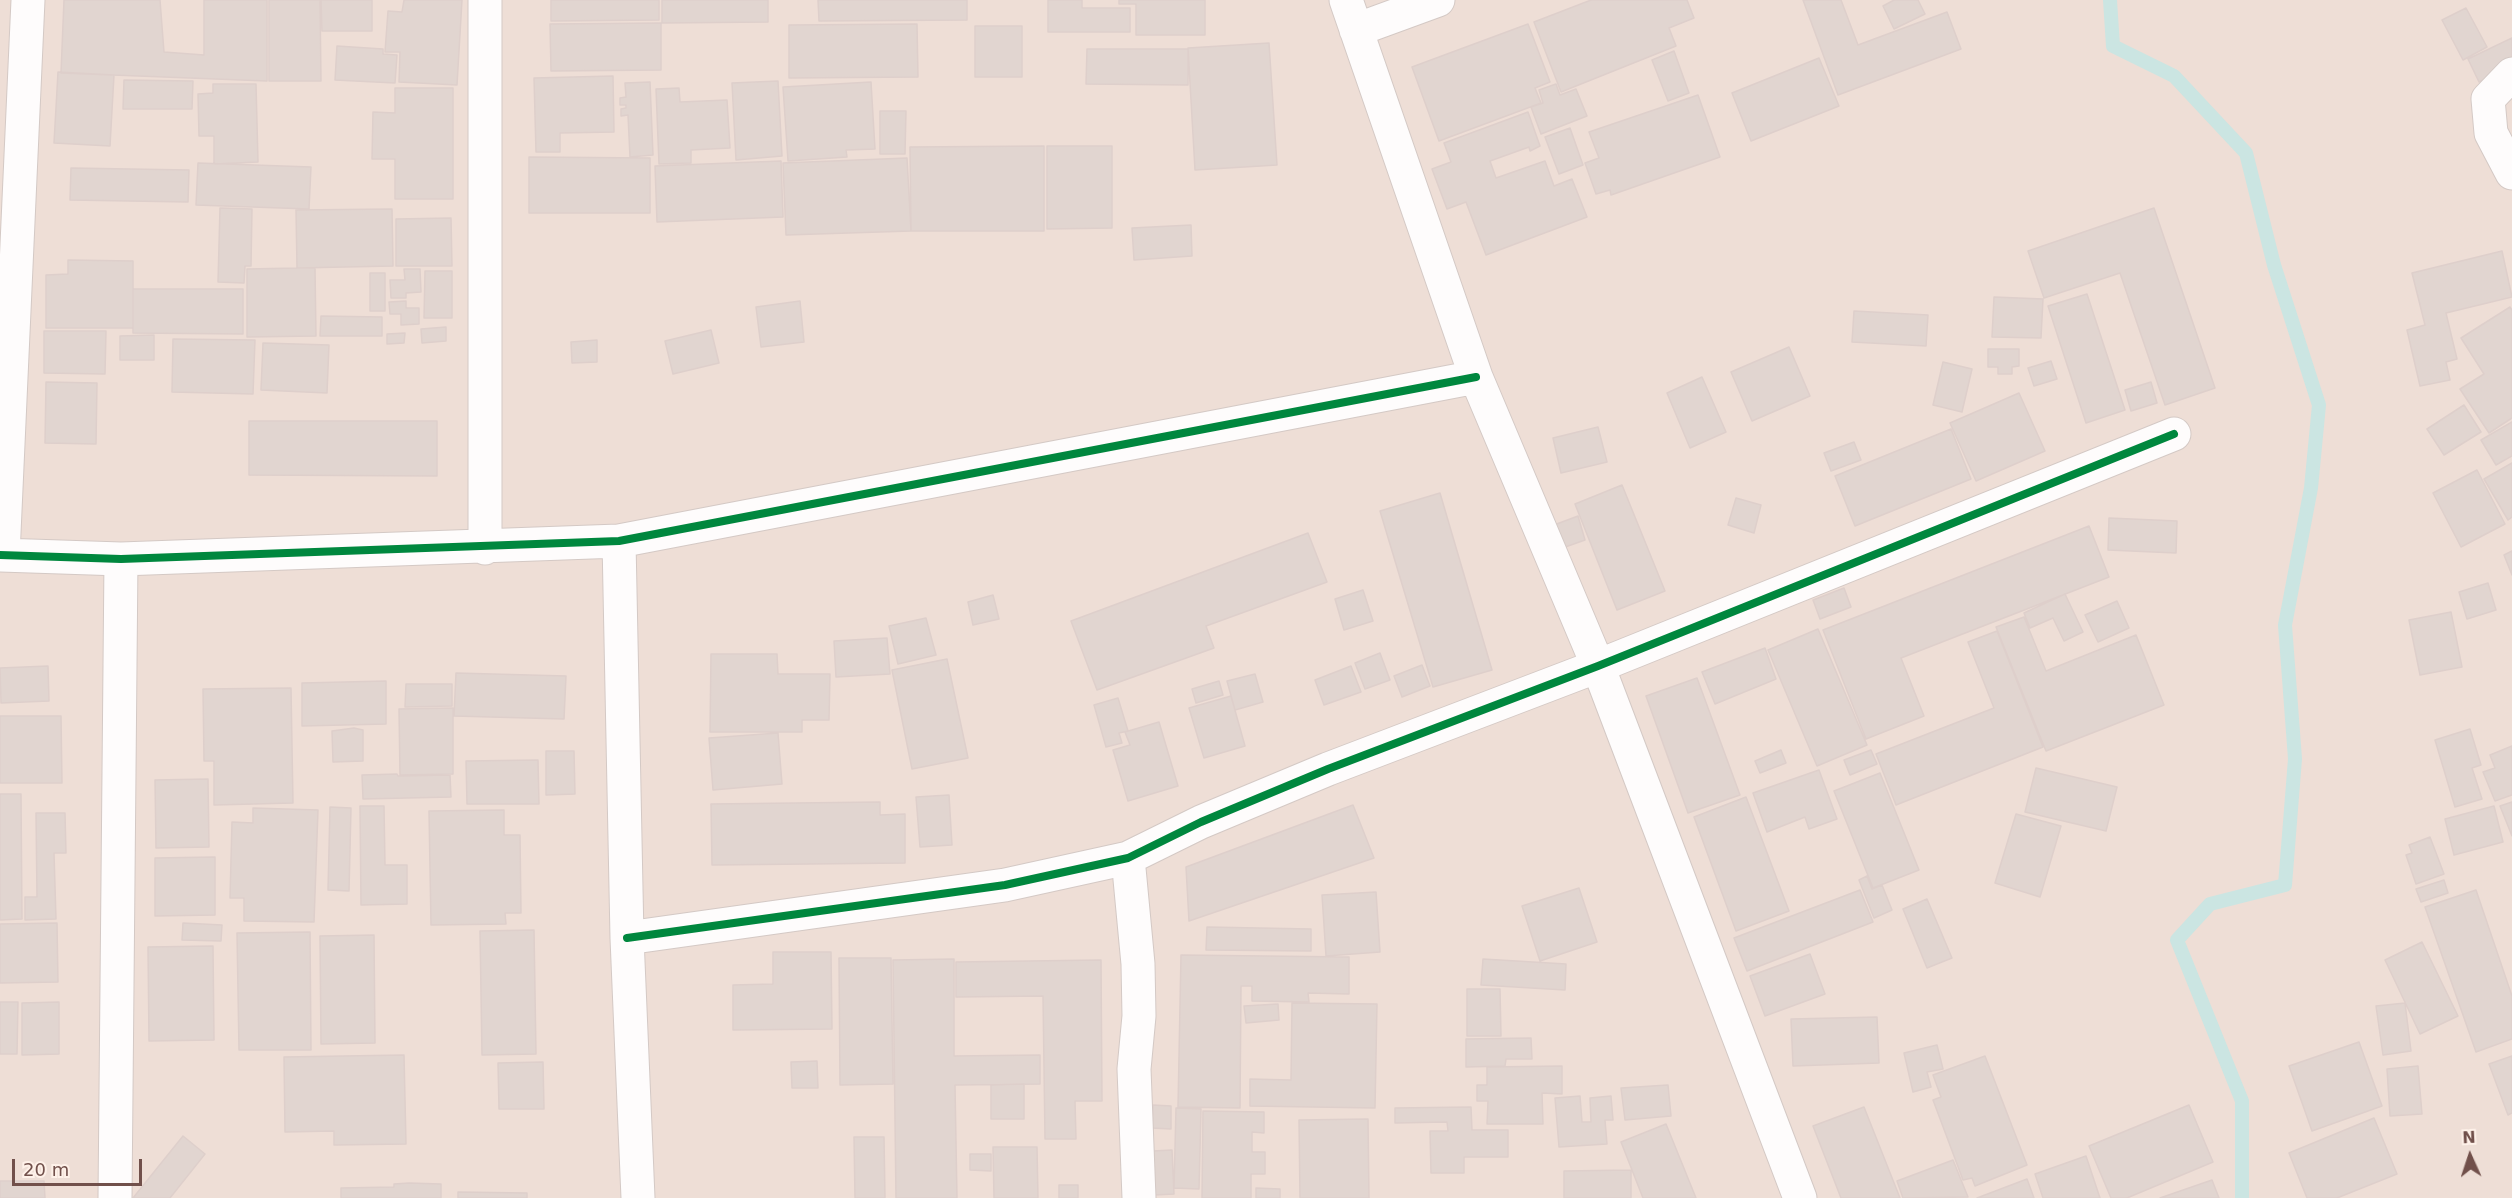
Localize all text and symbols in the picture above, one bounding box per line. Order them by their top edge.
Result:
north arrow [2440,1126,2500,1186]
text: N [2462,1128,2476,1147]
scale bar [15,1147,146,1185]
text: 20 m [23,1159,69,1180]

